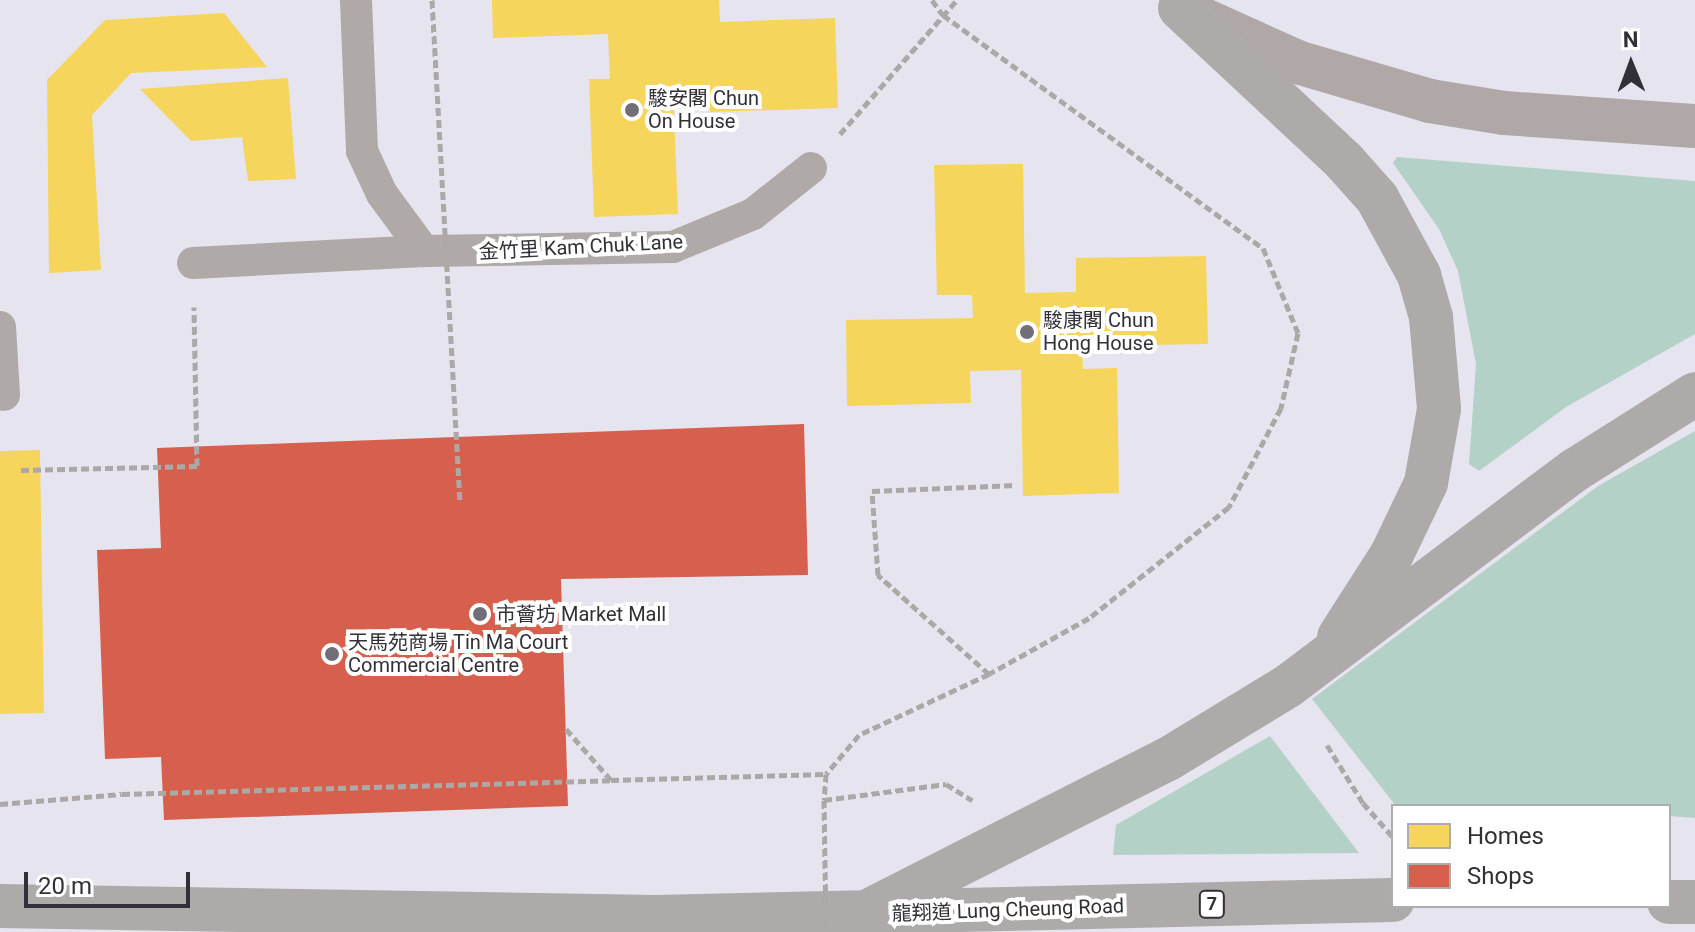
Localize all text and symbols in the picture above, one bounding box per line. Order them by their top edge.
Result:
north arrow [1591,24,1671,104]
text: N [1623,27,1639,52]
place label: 駿安閣 Chun On House [648,86,759,133]
marker: 駿安閣 Chun On House [623,101,641,119]
street label: 金竹里 Kam Chuk Lane [478,230,684,264]
place label: 駿康閣 Chun Hong House [1043,308,1154,355]
marker: 駿康閣 Chun Hong House [1018,323,1036,341]
place label: 市薈坊 Market Mall [496,602,666,626]
marker: 市薈坊 Market Mall [471,605,489,623]
place label: 天馬苑商場 Tin Ma Court Commercial Centre [348,630,568,677]
marker: 天馬苑商場 Tin Ma Court Commercial Centre [323,645,341,663]
legend [1391,804,1671,908]
text: Homes [1467,822,1544,850]
scale bar [28,856,194,906]
text: Shops [1467,862,1534,890]
text: 20 m [38,872,92,900]
road number: 7 [1198,890,1226,918]
street label: 龍翔道 Lung Cheung Road [891,894,1125,926]

